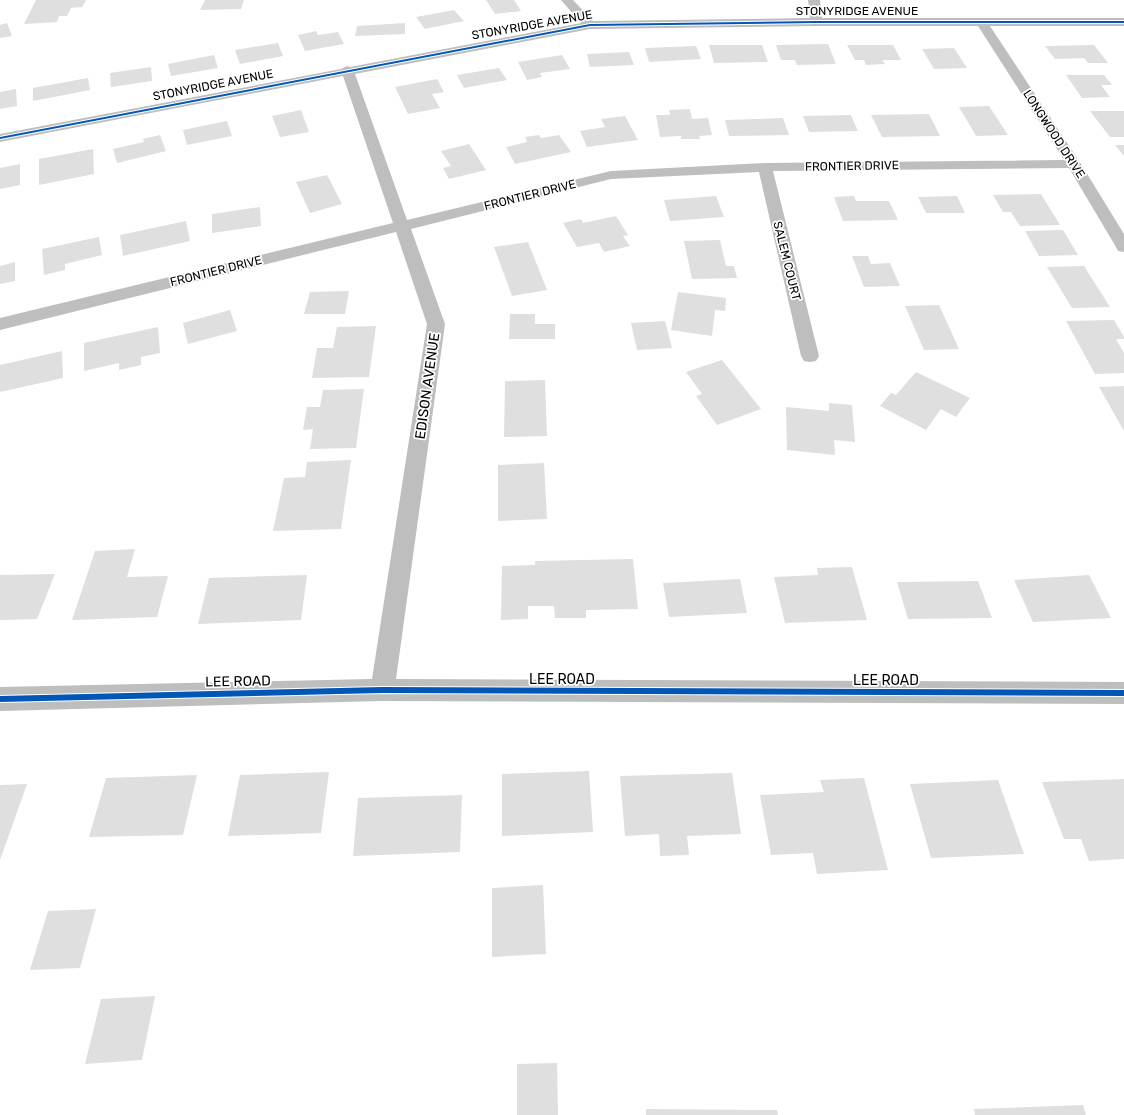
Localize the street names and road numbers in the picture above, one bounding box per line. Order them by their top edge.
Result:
street label: STONYRIDGE AVENUE [796,4,918,18]
street label: STONYRIDGE AVENUE [470,7,594,43]
street label: STONYRIDGE AVENUE [152,66,274,104]
street label: LONGWOOD DRIVE [1020,87,1088,181]
street label: FRONTIER DRIVE [805,158,899,174]
street label: FRONTIER DRIVE [483,177,577,213]
street label: SALEM COURT [770,220,804,302]
street label: FRONTIER DRIVE [169,253,263,289]
street label: EDISON AVENUE [412,332,443,440]
street label: LEE ROAD [529,671,595,688]
street label: LEE ROAD [205,672,271,691]
street label: LEE ROAD [853,672,919,689]

